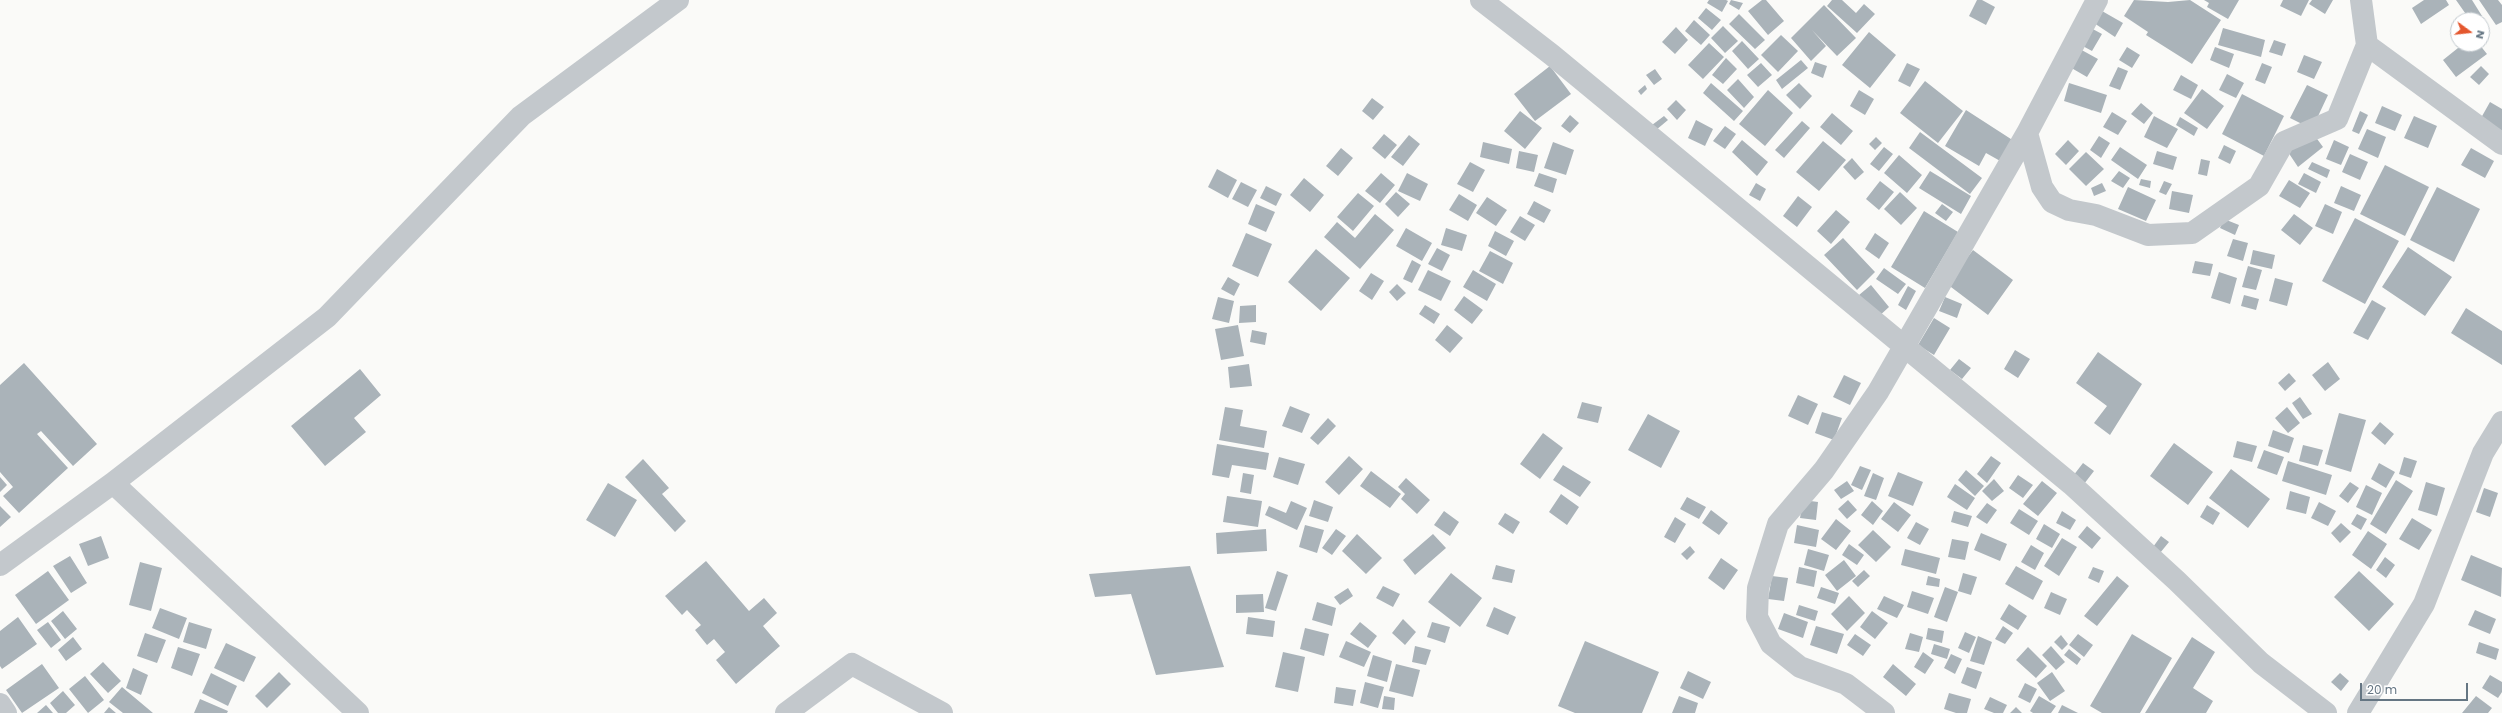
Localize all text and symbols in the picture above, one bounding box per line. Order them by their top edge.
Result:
north arrow [2450,12,2490,52]
text: N [2472,29,2489,41]
scale bar [2362,675,2470,701]
text: 20 m [2367,681,2397,698]

